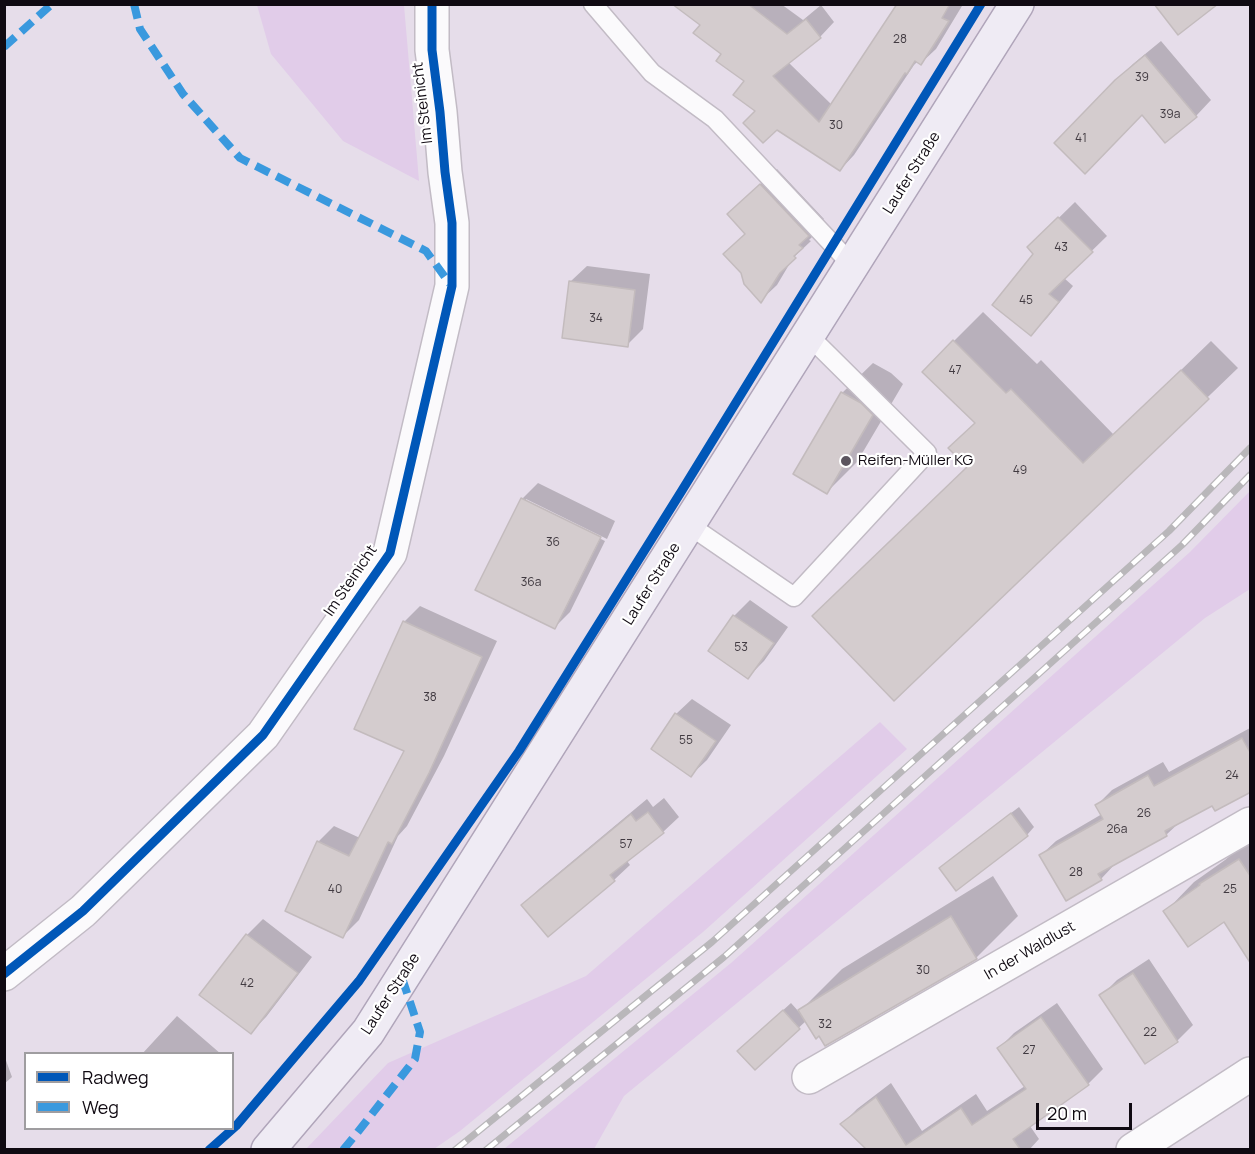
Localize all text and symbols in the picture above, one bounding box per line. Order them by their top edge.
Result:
house number: 28 [893,33,907,47]
street label: Im Steinicht [409,61,437,145]
house number: 39 [1135,71,1149,85]
house number: 39a [1160,108,1180,122]
house number: 30 [829,119,843,133]
street label: Laufer Straße [880,129,944,217]
house number: 41 [1075,132,1087,146]
house number: 43 [1054,241,1068,255]
house number: 45 [1019,294,1033,308]
house number: 34 [589,312,603,326]
house number: 47 [948,364,962,378]
place label: Reifen-Müller KG [858,452,973,470]
marker: Reifen-Müller KG [839,454,853,468]
house number: 49 [1013,464,1027,478]
house number: 36 [546,536,560,550]
street label: Laufer Straße [620,540,684,628]
street label: Im Steinicht [321,542,381,620]
house number: 36a [521,576,541,590]
house number: 53 [734,641,748,655]
house number: 38 [423,691,437,705]
house number: 55 [679,734,693,748]
house number: 24 [1225,769,1239,783]
house number: 26 [1137,807,1151,821]
house number: 26a [1107,823,1127,837]
house number: 57 [620,838,632,852]
house number: 28 [1069,866,1083,880]
house number: 40 [328,883,342,897]
house number: 25 [1223,883,1237,897]
street label: In der Waldlust [981,918,1079,984]
street label: Laufer Straße [358,950,424,1038]
house number: 30 [916,964,930,978]
house number: 42 [240,977,254,991]
house number: 32 [818,1018,832,1032]
house number: 22 [1143,1026,1157,1040]
house number: 27 [1023,1044,1035,1058]
legend [24,1052,234,1130]
text: Radweg [82,1065,149,1089]
scale bar [1039,1091,1135,1129]
text: Weg [82,1095,119,1119]
text: 20 m [1047,1101,1087,1125]

